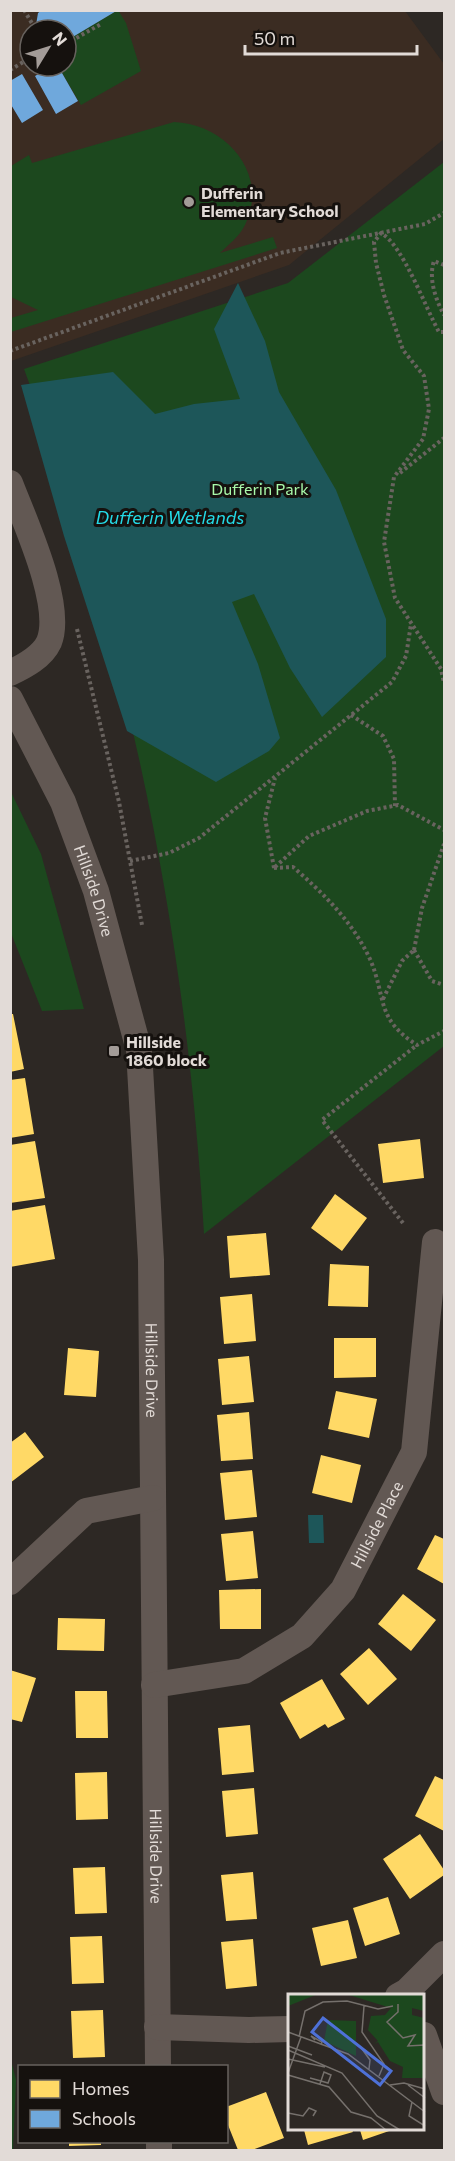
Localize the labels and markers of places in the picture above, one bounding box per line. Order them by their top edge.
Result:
place label: Dufferin Elementary School [201,183,339,220]
marker: Dufferin Elementary School [182,195,196,209]
place label: Hillside 1860 block [126,1032,208,1069]
marker: Hillside 1860 block [107,1044,121,1058]

